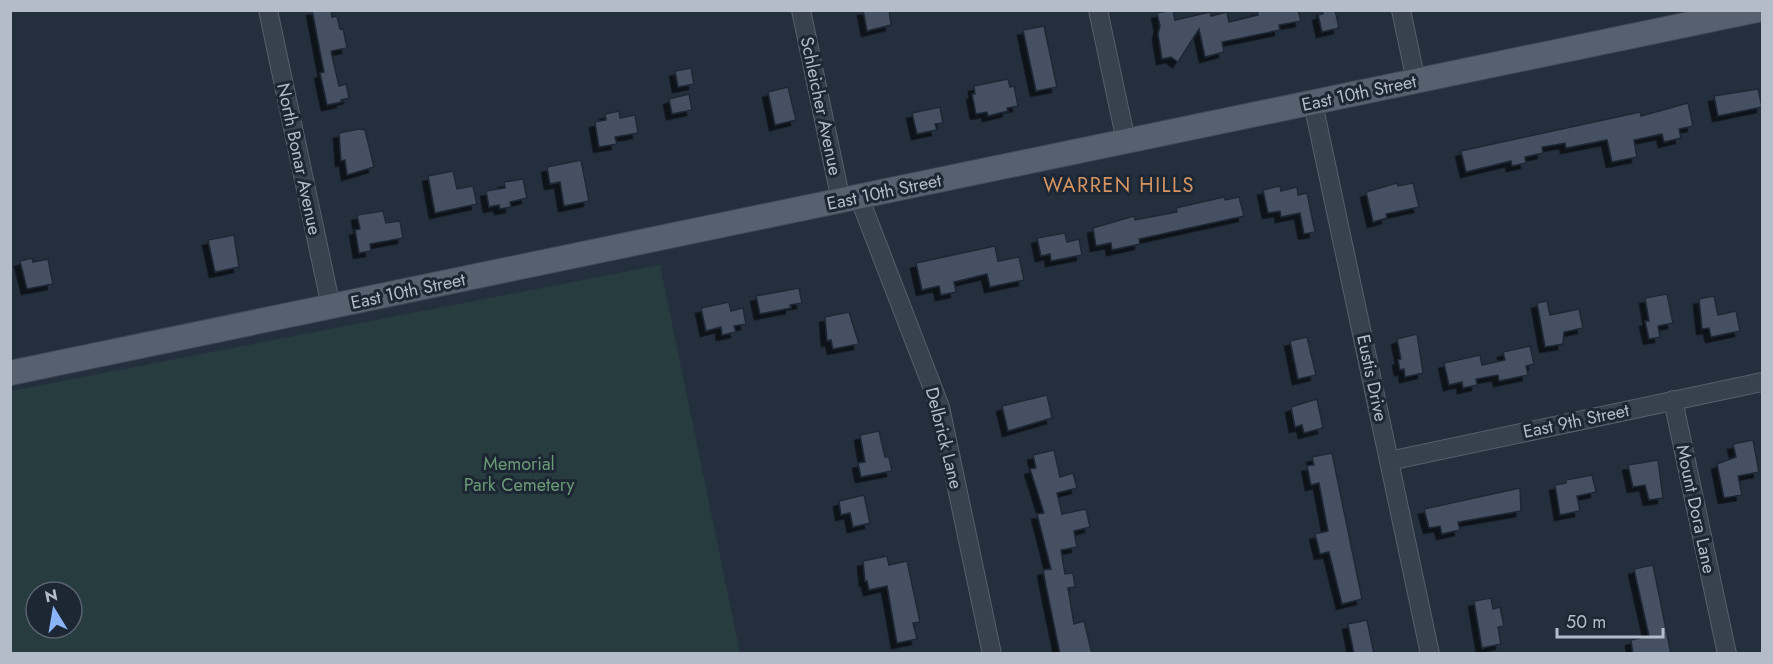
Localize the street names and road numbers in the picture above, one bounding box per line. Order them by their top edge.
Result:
street label: Schleicher Avenue [794,34,848,178]
street label: East 10th Street [1299,68,1419,118]
street label: North Bonar Avenue [270,81,328,237]
street label: East 10th Street [824,167,944,217]
street label: East 10th Street [348,266,468,316]
street label: Eustis Drive [1350,332,1394,424]
street label: Delbrick Lane [919,384,969,492]
street label: East 9th Street [1520,397,1632,445]
street label: Mount Dora Lane [1670,442,1722,576]

